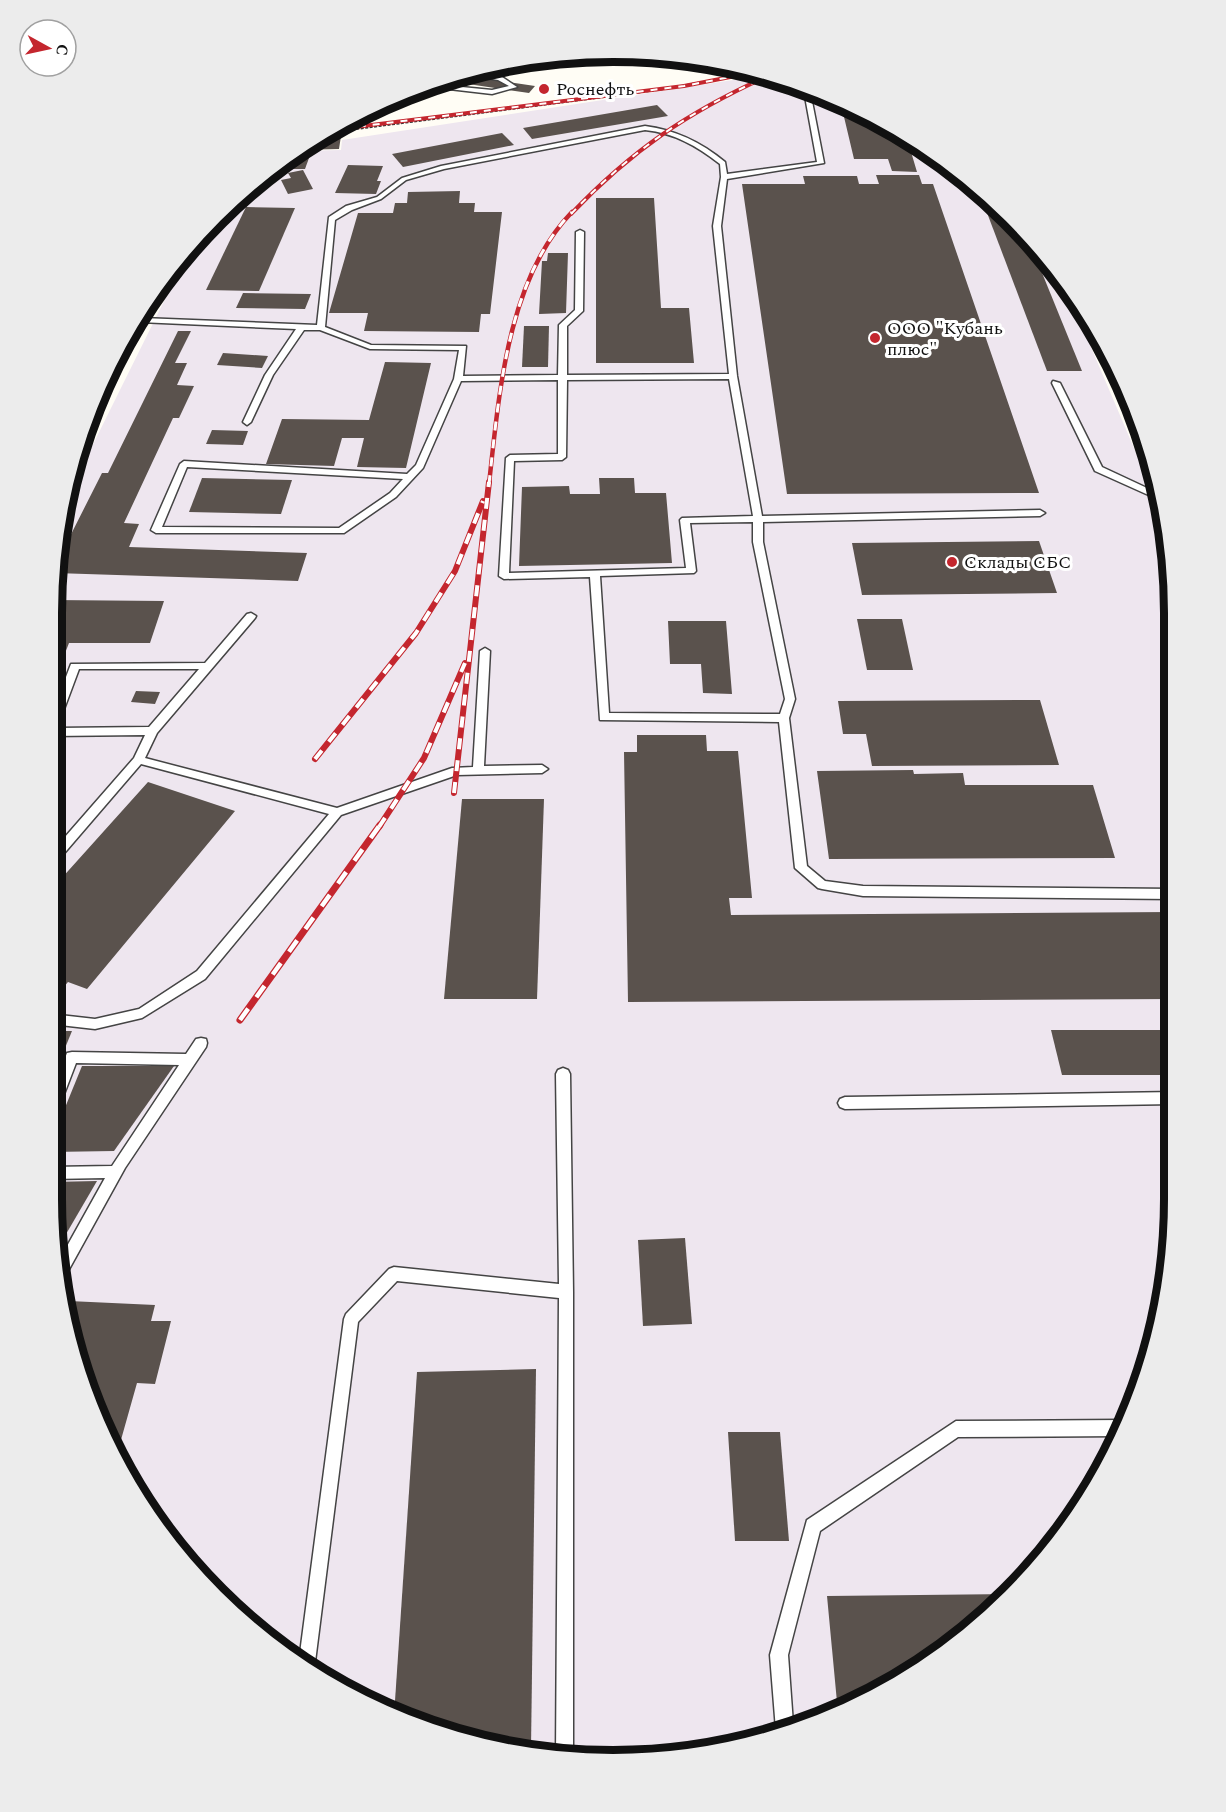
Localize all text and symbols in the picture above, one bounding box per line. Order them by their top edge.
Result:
north arrow [18,18,78,78]
text: С [49,43,75,57]
place label: Роснефть [556,76,634,103]
marker: Роснефть [537,82,551,96]
place label: ООО "Кубань плюс" [887,315,1003,363]
marker: ООО "Кубань плюс" [868,331,882,345]
place label: Склады СБС [964,549,1071,576]
marker: Склады СБС [945,555,959,569]

